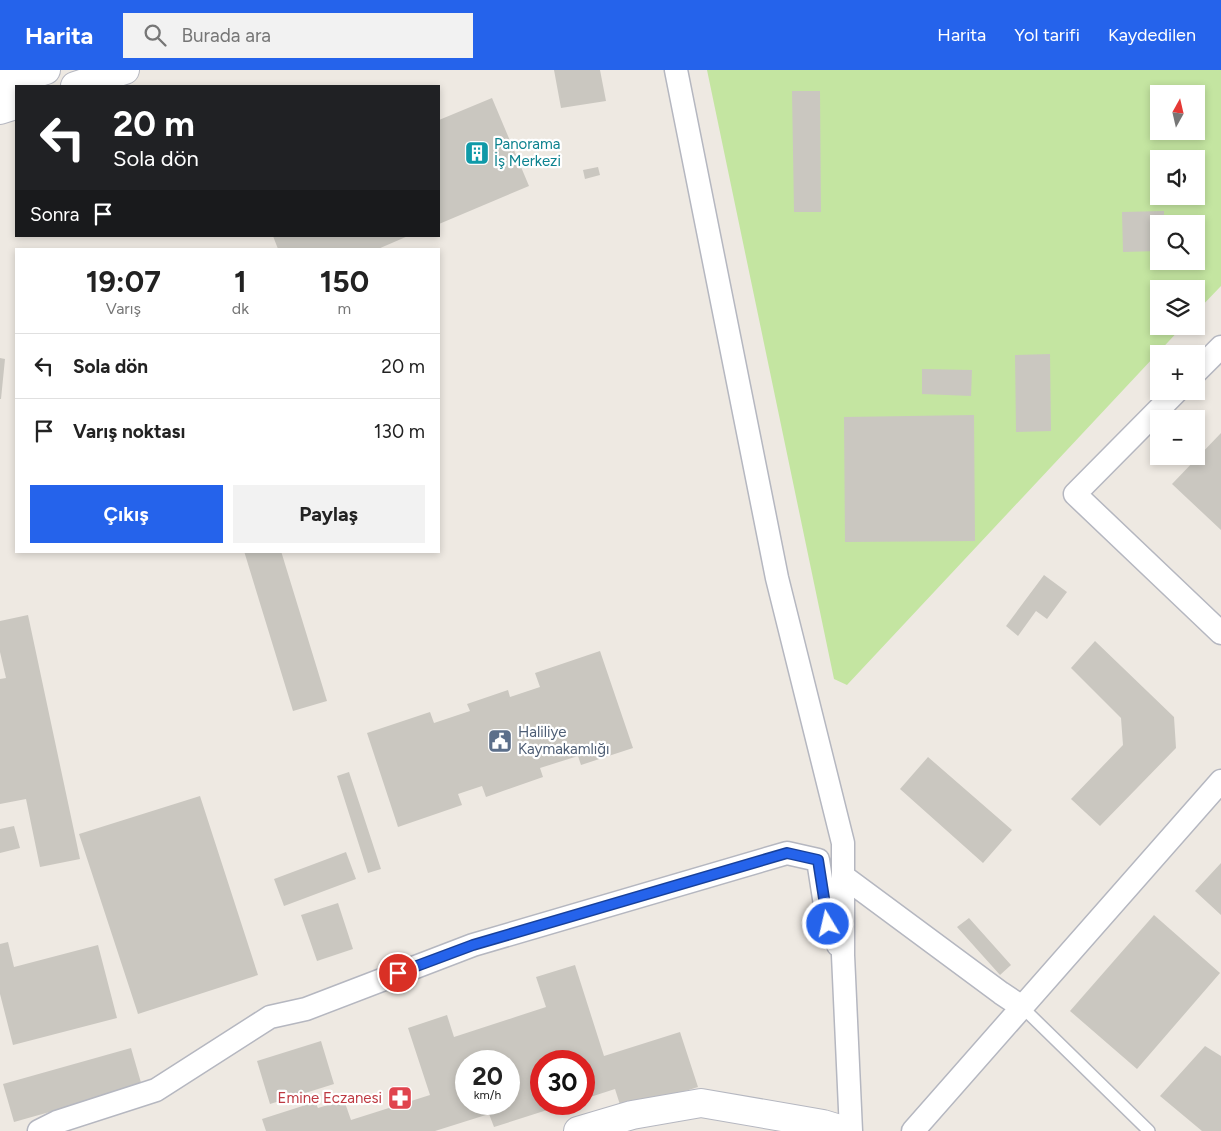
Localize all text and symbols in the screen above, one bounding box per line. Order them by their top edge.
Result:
search box [123,13,473,58]
text: Harita [25,21,93,50]
icon: search [141,21,169,49]
text: Burada ara [181,24,271,47]
text: Harita [937,24,986,46]
text: Yol tarifi [1014,24,1080,46]
text: Kaydedilen [1108,24,1196,46]
north arrow [1150,85,1205,140]
map controls [1150,85,1205,465]
text: 20 m [113,103,195,145]
icon: left [30,105,95,170]
place label: Panorama İş Merkezi [494,135,561,170]
building icon: Panorama İş Merkezi [464,140,490,166]
text: Sola dön [113,145,199,172]
button: sound [1150,150,1205,205]
icon: arrive [89,200,117,228]
text: Sonra [30,203,79,226]
button: search [1150,215,1205,270]
text: 19:07 [86,263,161,300]
text: 1 [234,263,247,300]
text: 150 [320,263,369,300]
button: layers [1150,280,1205,335]
text: Varış [106,299,141,318]
text: dk [232,299,249,318]
text: m [338,299,351,318]
button: + [1150,345,1205,400]
icon: left [30,352,58,380]
text: Sola dön [73,355,148,378]
text: 20 m [381,355,425,378]
button: − [1150,410,1205,465]
icon: arrive [30,417,58,445]
text: Varış noktası [73,420,185,443]
text: 130 m [374,420,425,443]
button: Çıkış [30,485,223,543]
button: Paylaş [233,485,425,543]
place label: Haliliye Kaymakamlığı [518,723,609,758]
public building icon: Haliliye Kaymakamlığı [487,728,513,754]
position arrow [801,897,853,949]
pin [377,952,419,994]
icon: arrive [384,959,412,987]
speed limit sign: 30 [530,1050,595,1115]
text: 20 [472,1061,503,1091]
pharmacy icon: Emine Eczanesi [387,1085,413,1111]
text: km/h [474,1088,501,1102]
place label: Emine Eczanesi [278,1089,382,1107]

